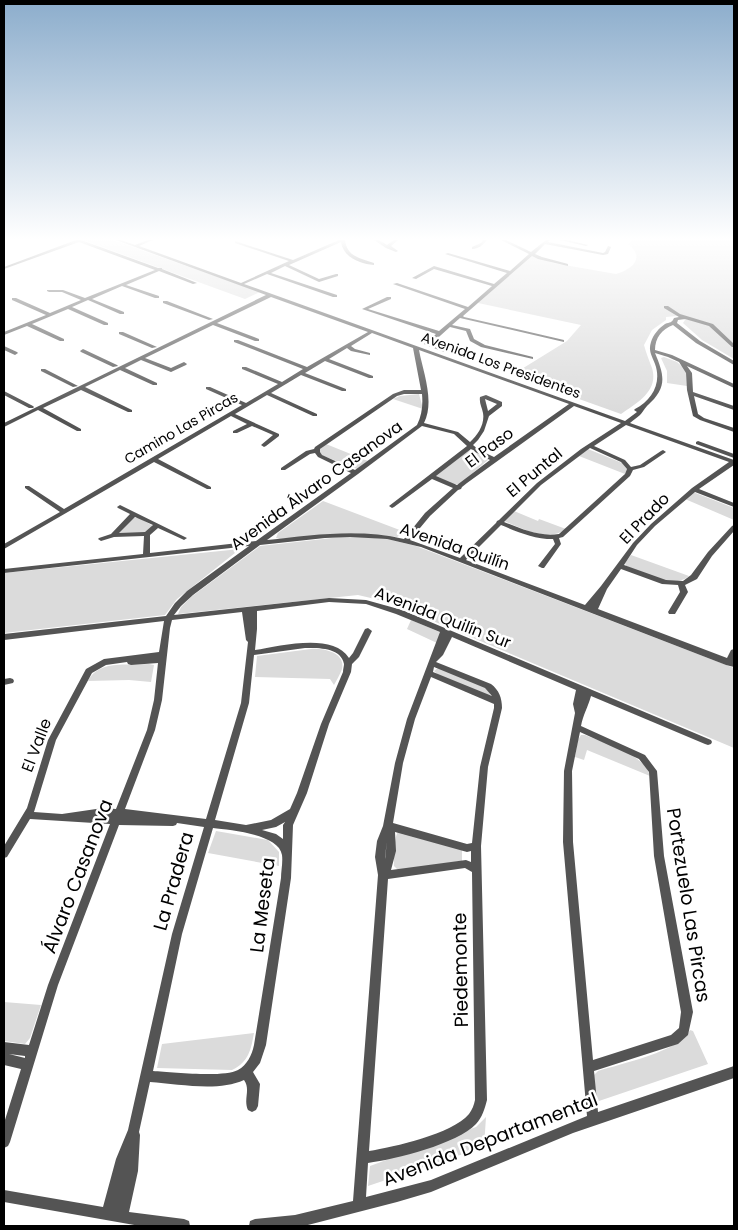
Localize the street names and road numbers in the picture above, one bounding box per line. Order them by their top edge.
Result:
street label: Avenida Los Presidentes [419,327,583,403]
street label: Camino Las Pircas [120,387,242,469]
street label: Avenida Álvaro Casanova [226,415,407,556]
street label: El Paso [460,422,518,473]
street label: El Puntal [501,442,567,503]
street label: El Prado [614,488,675,549]
street label: Avenida Quilín [397,517,513,576]
street label: Avenida Quilín Sur [371,581,514,654]
street label: El Valle [16,715,57,775]
street label: Álvaro Casanova [36,795,119,957]
street label: Portezuelo Las Pircas [660,806,717,1004]
street label: La Pradera [146,829,200,934]
street label: La Meseta [243,856,282,954]
street label: Piedemonte [446,912,475,1028]
street label: Avenida Departamental [379,1086,602,1193]

